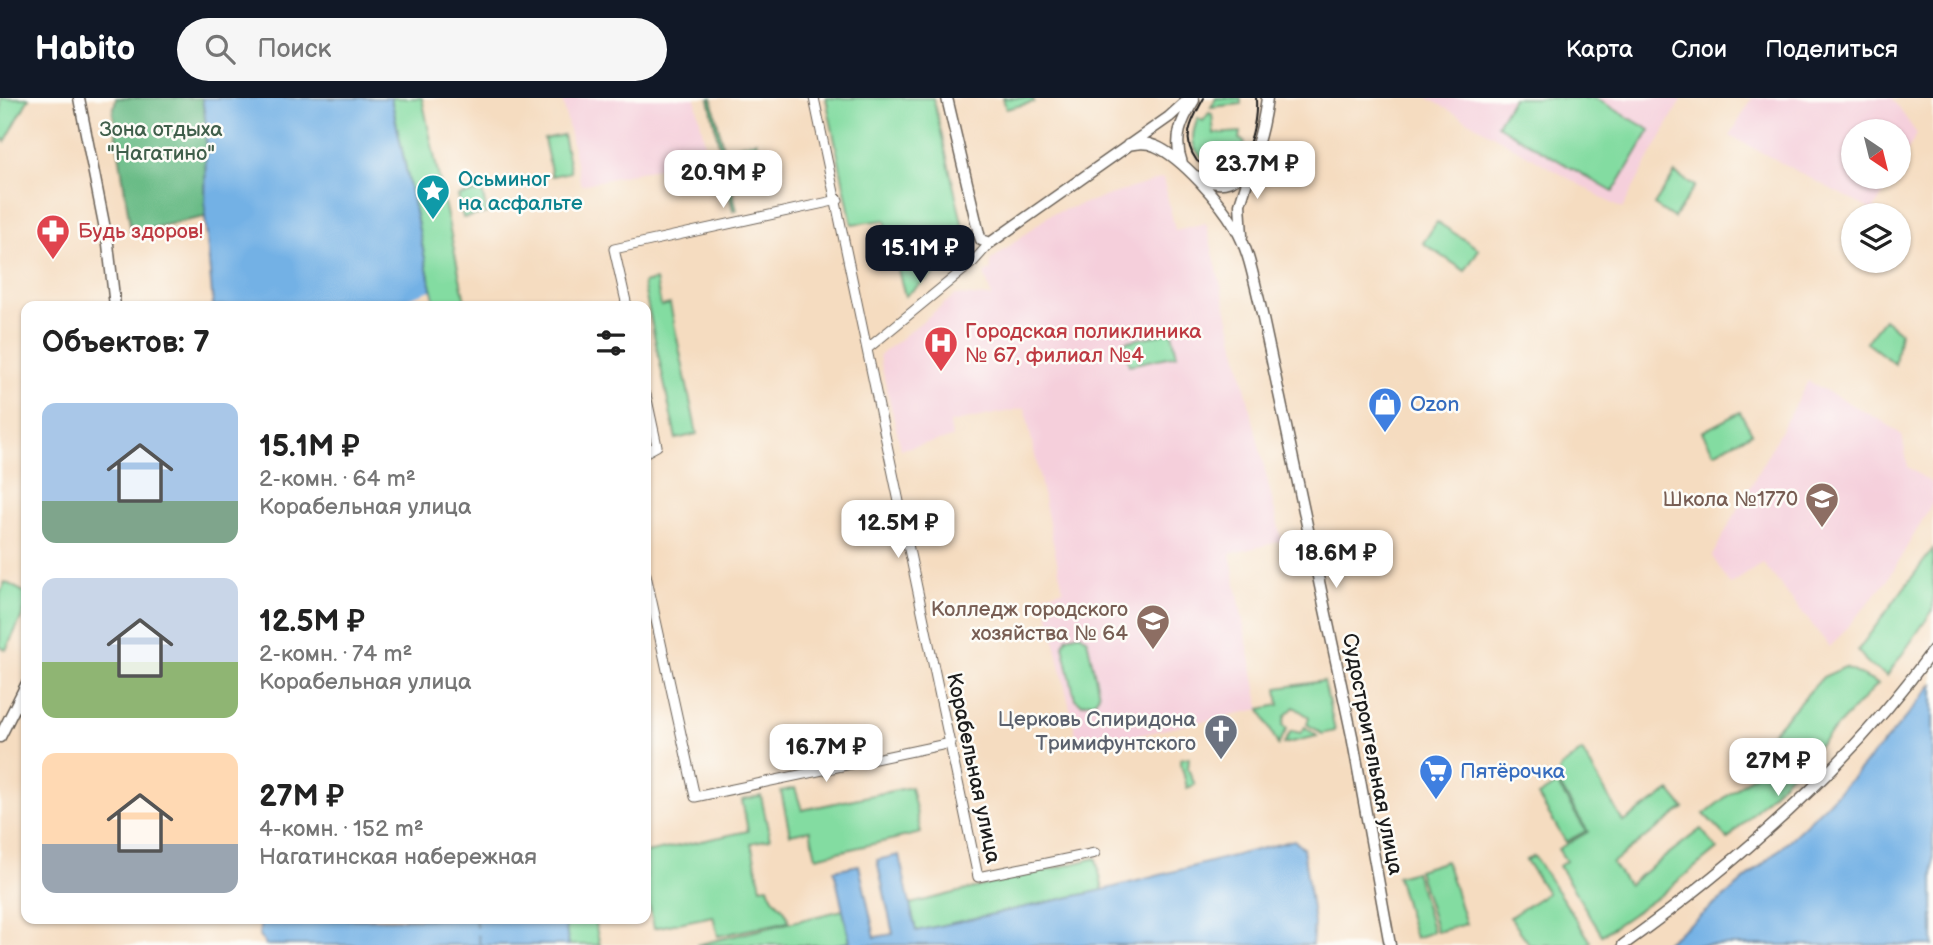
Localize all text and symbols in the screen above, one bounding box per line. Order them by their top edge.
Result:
search box [177,18,667,81]
text: Habito [35,29,135,69]
icon: search [201,30,239,68]
text: Поиск [257,34,331,65]
text: Карта [1566,35,1633,64]
text: Слои [1671,35,1727,64]
text: Поделиться [1765,35,1898,64]
park label: Зона отдыха "Нагатино" [99,117,223,166]
north arrow [1841,119,1911,189]
map controls [1841,119,1911,273]
pin: 23.7M ₽ [1192,141,1322,201]
pin: 20.9M ₽ [658,150,788,210]
text: 23.7M ₽ [1215,150,1299,178]
text: 20.9M ₽ [680,159,766,187]
place label: Осьминог на асфальте [458,167,583,216]
place icon: Осьминог на асфальте [414,172,452,221]
button: layers [1841,203,1911,273]
pharmacy icon: Будь здоров! [34,212,72,261]
place label: Будь здоров! [78,219,203,244]
pin: 15.1M ₽ [855,226,985,285]
text: 15.1M ₽ [881,234,959,262]
place label: Городская поликлиника № 67, филиал №4 [965,319,1202,368]
icon: filters [592,324,630,362]
hospital icon: Городская поликлиника № 67, филиал №4 [922,324,960,373]
text: Объектов: 7 [42,325,210,361]
shop icon: Ozon [1366,385,1404,434]
place label: Ozon [1410,392,1459,417]
text: 15.1M ₽ [259,429,360,465]
icon: home [98,431,182,515]
text: 2-комн. · 64 m² [259,465,416,493]
school or university icon: Школа №1770 [1803,480,1841,529]
place label: Школа №1770 [1662,487,1798,512]
text: Корабельная улица [259,493,472,521]
pin: 12.5M ₽ [833,500,963,560]
text: 12.5M ₽ [857,509,939,537]
pin: 18.6M ₽ [1271,531,1401,590]
text: 18.6M ₽ [1295,539,1377,567]
place label: Колледж городского хозяйства № 64 [931,597,1128,646]
school or university icon: Колледж городского хозяйства № 64 [1134,602,1172,651]
text: 12.5M ₽ [259,604,365,640]
icon: home [98,606,182,690]
street label: Судостроительная улица [1337,631,1408,878]
text: 2-комн. · 74 m² [259,640,412,668]
text: Корабельная улица [259,668,472,696]
street label: Корабельная улица [941,671,1006,866]
place label: Церковь Спиридона Тримифунтского [998,707,1197,756]
church icon: Церковь Спиридона Тримифунтского [1202,712,1240,761]
pin: 16.7M ₽ [761,724,891,784]
text: 16.7M ₽ [786,733,866,761]
pin: 27M ₽ [1729,738,1827,798]
text: 27M ₽ [1745,747,1811,775]
supermarket icon: Пятёрочка [1417,752,1455,801]
place label: Пятёрочка [1460,759,1566,784]
text: 27M ₽ [259,779,344,815]
icon: home [98,781,182,865]
text: 4-комн. · 152 m² [259,815,424,843]
text: Нагатинская набережная [259,843,537,871]

